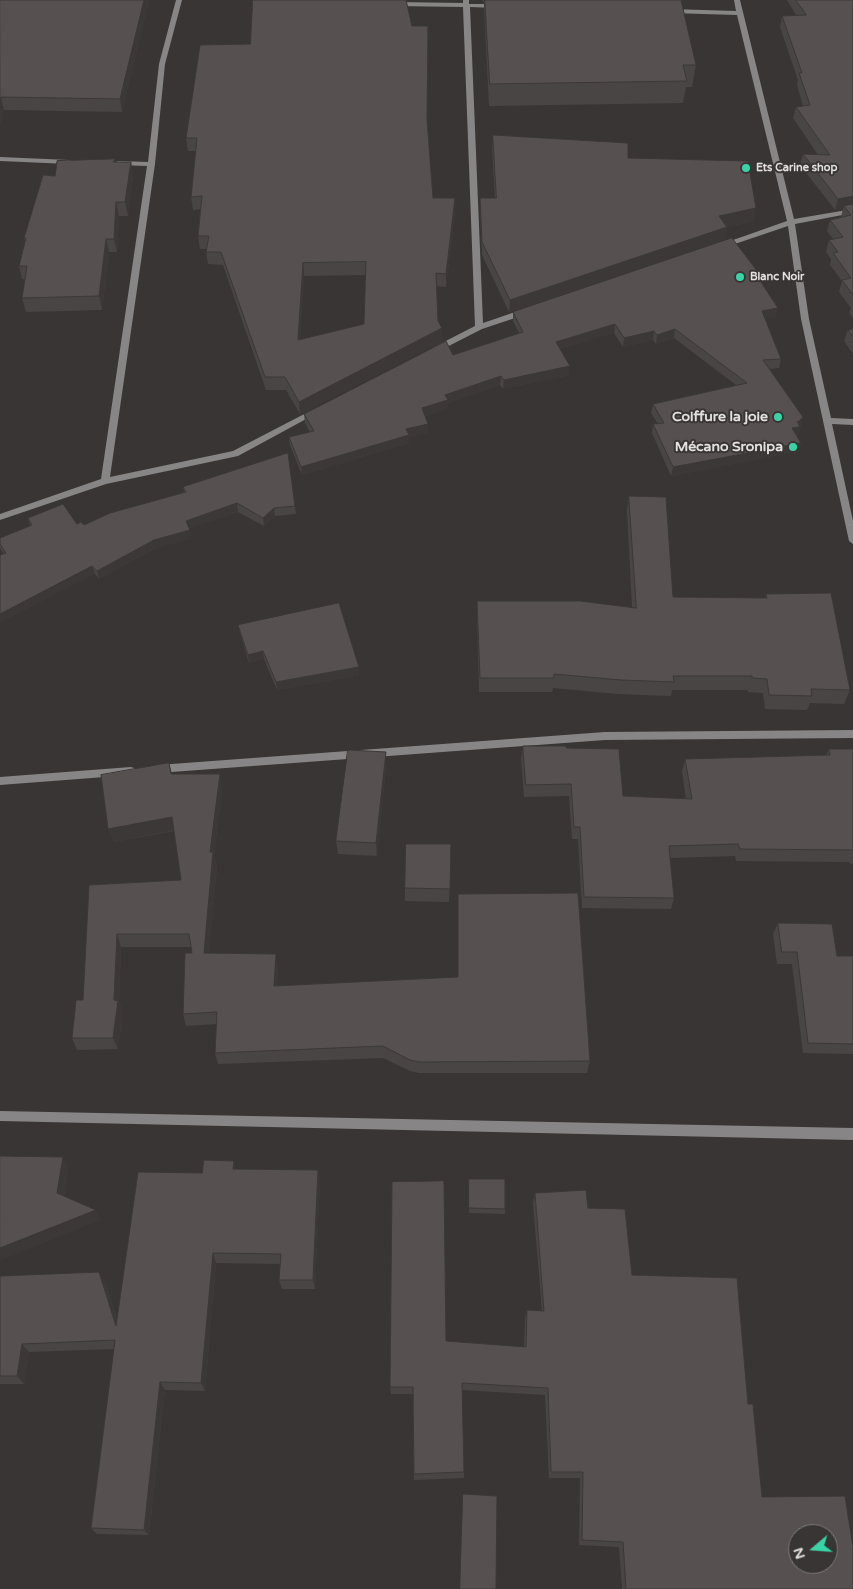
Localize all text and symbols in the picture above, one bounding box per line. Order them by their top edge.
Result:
place label: Ets Carine shop [756,161,837,175]
marker: Ets Carine shop [740,162,752,174]
place label: Blanc Noir [750,270,804,284]
marker: Blanc Noir [734,271,746,283]
place label: Coiffure la joie [672,409,768,425]
marker: Coiffure la joie [772,411,784,423]
place label: Mécano Sronipa [675,439,783,455]
marker: Mécano Sronipa [787,441,799,453]
north arrow [788,1524,838,1574]
text: N [789,1546,809,1561]

